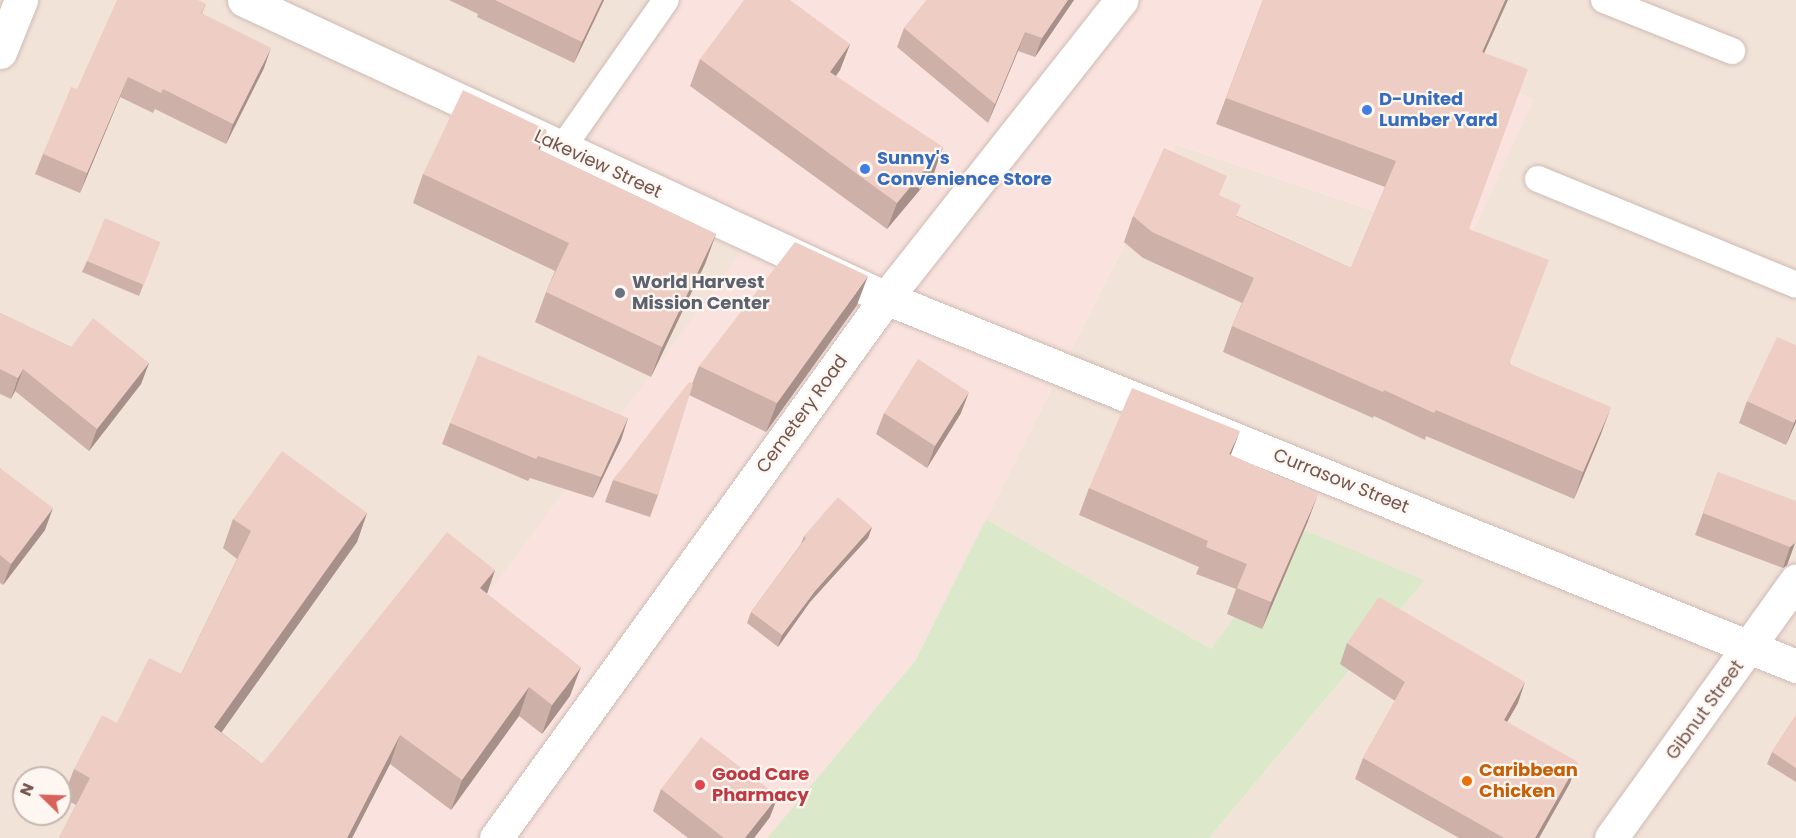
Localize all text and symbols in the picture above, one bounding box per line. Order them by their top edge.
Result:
place label: D-United Lumber Yard [1379,89,1498,132]
marker: D-United Lumber Yard [1360,103,1374,117]
street label: Lakeview Street [531,125,665,203]
place label: Sunny's Convenience Store [877,148,1052,190]
marker: Sunny's Convenience Store [858,162,872,176]
place label: World Harvest Mission Center [632,272,770,314]
marker: World Harvest Mission Center [613,286,627,300]
street label: Cemetery Road [752,351,852,477]
street label: Currasow Street [1270,444,1412,518]
street label: Gibnut Street [1662,656,1748,764]
place label: Caribbean Chicken [1479,760,1578,802]
place label: Good Care Pharmacy [712,764,809,806]
north arrow [12,766,72,826]
marker: Caribbean Chicken [1460,774,1474,788]
marker: Good Care Pharmacy [693,778,707,792]
text: N [14,780,40,800]

